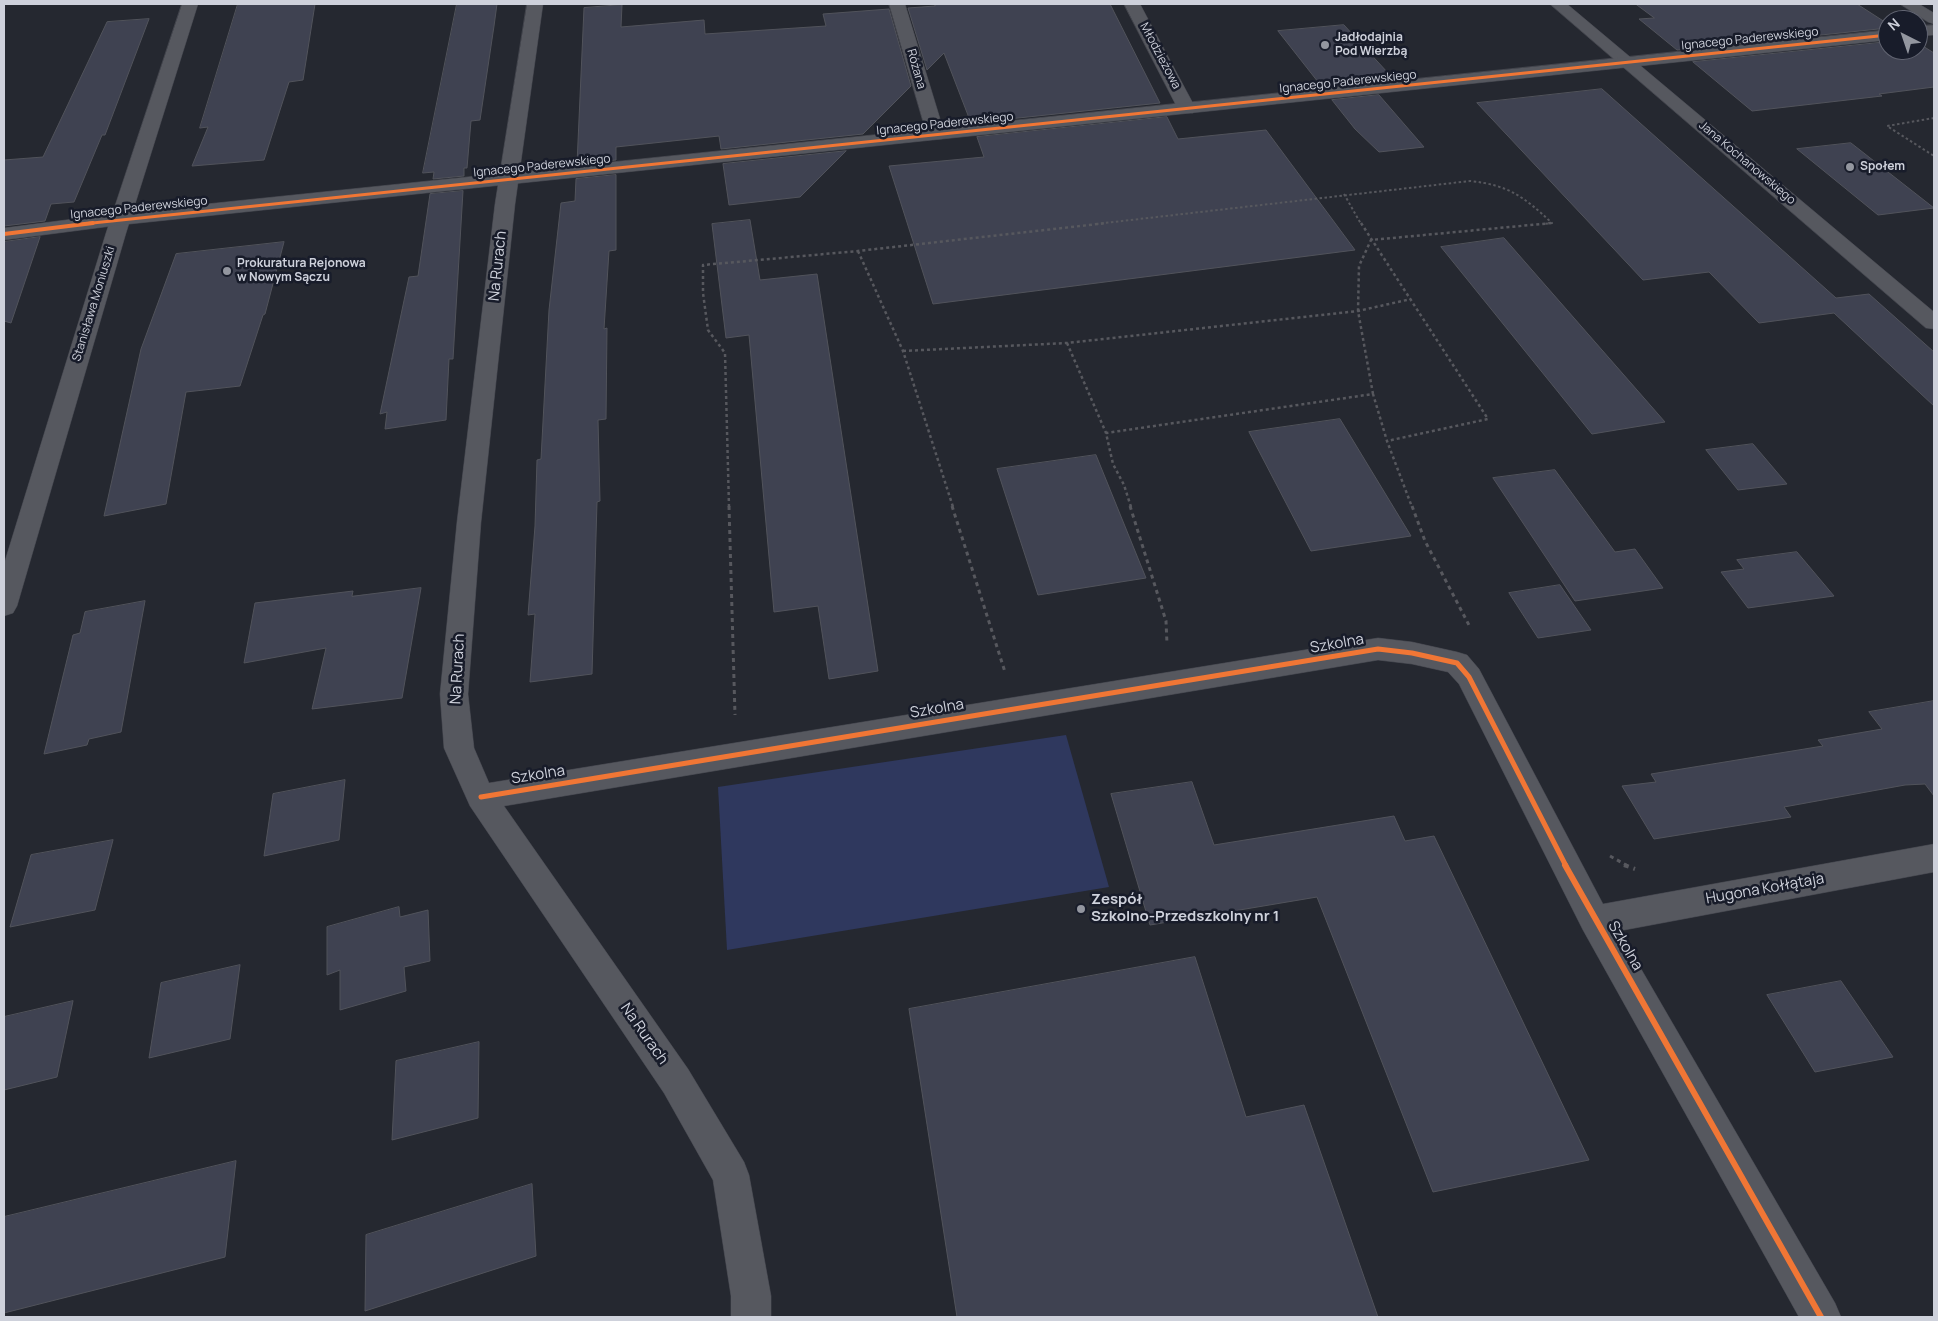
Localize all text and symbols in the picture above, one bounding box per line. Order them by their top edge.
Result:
north arrow [1878,10,1928,60]
text: N [1883,14,1904,35]
street label: Młodzieżowa [1137,20,1183,92]
street label: Ignacego Paderewskiego [1681,25,1819,53]
place label: Jadłodajnia Pod Wierzbą [1335,31,1407,59]
marker: Jadłodajnia Pod Wierzbą [1319,39,1331,51]
street label: Różana [903,47,929,91]
street label: Ignacego Paderewskiego [1279,68,1417,96]
street label: Ignacego Paderewskiego [876,110,1014,138]
street label: Jana Kochanowskiego [1696,118,1798,208]
street label: Ignacego Paderewskiego [473,152,611,180]
place label: Społem [1860,160,1905,174]
marker: Społem [1844,161,1856,173]
street label: Ignacego Paderewskiego [70,194,208,222]
street label: Na Rurach [485,230,511,302]
street label: Stanisława Moniuszki [70,245,118,363]
place label: Prokuratura Rejonowa w Nowym Sączu [237,257,366,285]
marker: Prokuratura Rejonowa w Nowym Sączu [221,265,233,277]
street label: Szkolna [1309,630,1365,658]
street label: Na Rurach [447,633,469,705]
street label: Szkolna [909,695,965,723]
street label: Szkolna [510,762,566,788]
street label: Hugona Kołłątaja [1704,870,1826,908]
place label: Zespół Szkolno-Przedszkolny nr 1 [1091,891,1279,926]
marker: Zespół Szkolno-Przedszkolny nr 1 [1075,903,1087,915]
street label: Szkolna [1604,918,1646,974]
street label: Na Rurach [616,1000,672,1068]

